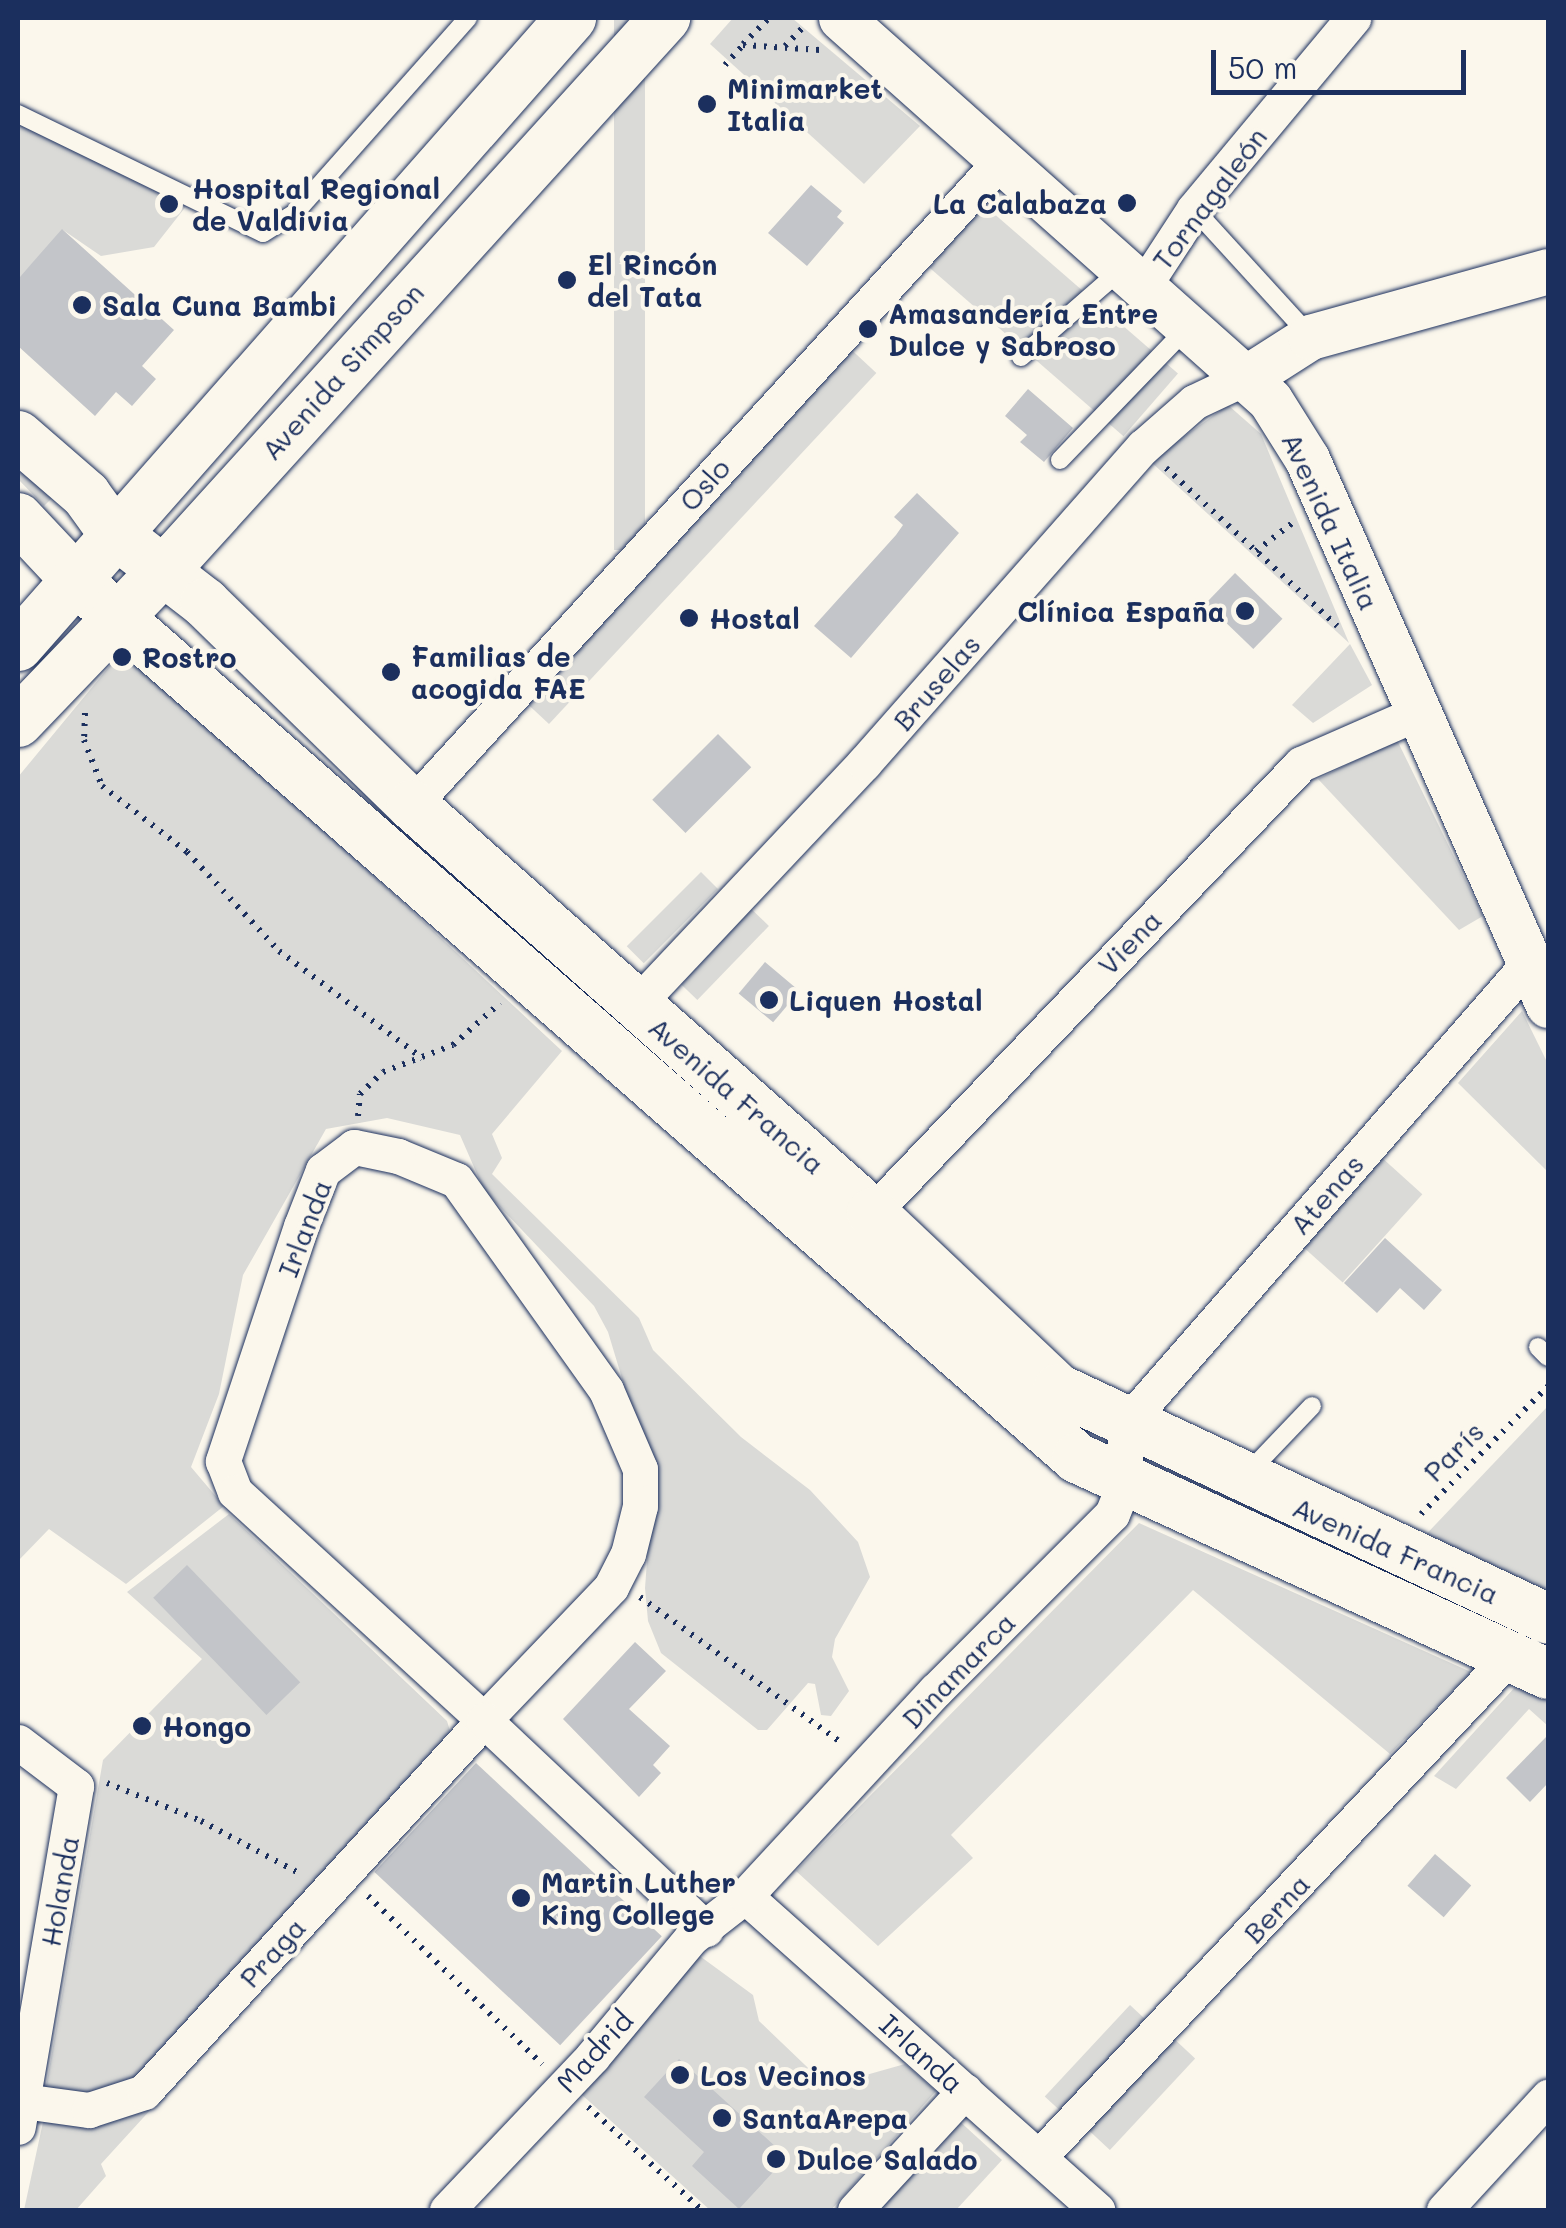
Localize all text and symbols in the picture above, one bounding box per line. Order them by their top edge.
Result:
scale bar [1216,30,1471,92]
text: 50 m [1228,47,1298,87]
place label: Minimarket Italia [727,71,883,137]
marker: Minimarket Italia [696,93,718,115]
street label: Tornagaleón [1145,120,1273,276]
place label: Hospital Regional de Valdivia [192,171,440,237]
place label: La Calabaza [933,186,1107,220]
marker: Hospital Regional de Valdivia [156,191,182,217]
marker: La Calabaza [1116,192,1138,214]
place label: El Rincón del Tata [587,247,717,313]
marker: El Rincón del Tata [556,269,578,291]
street label: Avenida Simpson [254,276,430,466]
place label: Sala Cuna Bambi [102,288,337,322]
marker: Sala Cuna Bambi [71,294,93,316]
place label: Amasandería Entre Dulce y Sabroso [888,296,1158,362]
marker: Amasandería Entre Dulce y Sabroso [857,318,879,340]
street label: Avenida Italia [1275,427,1387,615]
street label: Oslo [672,451,736,517]
place label: Clínica España [1017,594,1225,628]
marker: Clínica España [1234,600,1256,622]
place label: Hostal [709,601,800,635]
marker: Hostal [678,607,700,629]
street label: Bruselas [885,627,987,737]
place label: Familias de acogida FAE [411,639,586,705]
place label: Rostro [142,640,236,674]
marker: Rostro [111,646,133,668]
marker: Familias de acogida FAE [380,661,402,683]
street label: Viena [1090,903,1168,981]
place label: Liquen Hostal [789,983,982,1017]
marker: Liquen Hostal [758,989,780,1011]
street label: Avenida Francia [642,1009,832,1181]
street label: Atenas [1282,1147,1370,1241]
street label: Irlanda [270,1175,338,1281]
street label: París [1416,1414,1490,1488]
street label: Avenida Francia [1288,1489,1504,1611]
street label: Dinamarca [894,1605,1022,1735]
place label: Hongo [162,1709,251,1743]
marker: Hongo [131,1715,153,1737]
street label: Holanda [33,1833,85,1949]
place label: Martin Luther King College [541,1865,736,1931]
street label: Berna [1236,1867,1316,1949]
marker: Martin Luther King College [510,1887,532,1909]
street label: Praga [232,1910,312,1994]
street label: Madrid [549,2003,639,2099]
street label: Irlanda [873,2007,971,2099]
place label: Los Vecinos [700,2058,866,2092]
marker: Los Vecinos [669,2064,691,2086]
place label: SantaArepa [742,2101,908,2135]
marker: SantaArepa [711,2107,733,2129]
place label: Dulce Salado [796,2142,977,2176]
marker: Dulce Salado [765,2148,787,2170]

